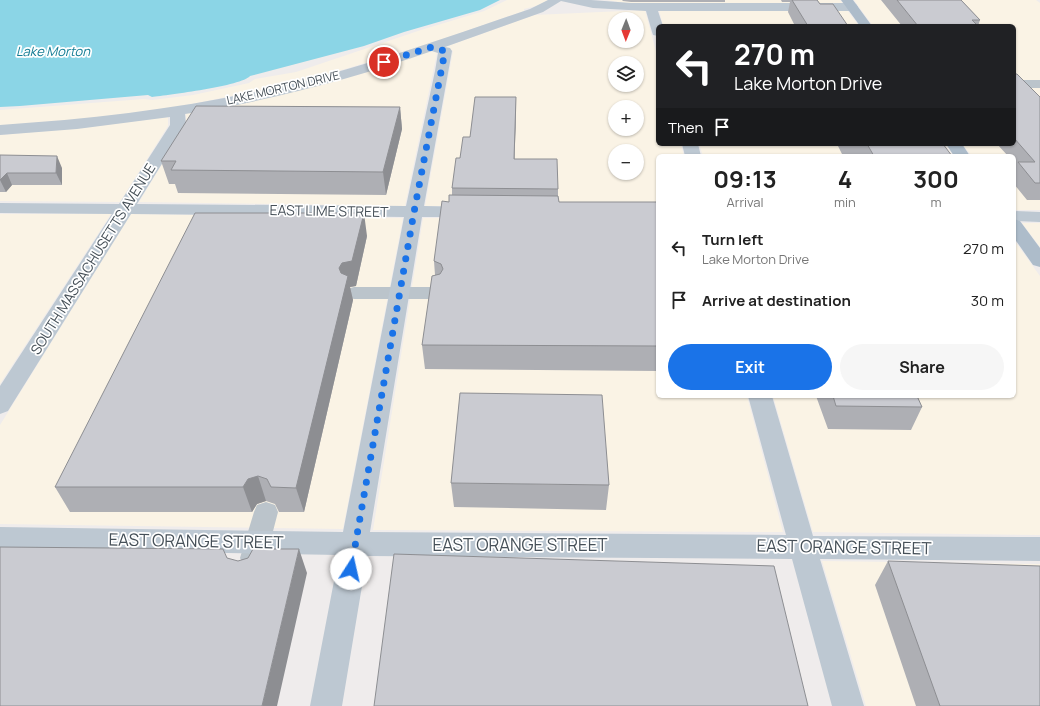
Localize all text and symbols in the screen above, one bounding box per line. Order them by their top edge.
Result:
north arrow [608,12,644,48]
map controls [608,12,644,180]
text: 270 m [734,35,815,73]
icon: left [668,40,720,92]
water label: Lake Morton [16,42,91,60]
pin [367,45,401,79]
icon: arrive [373,51,395,73]
button: layers [608,56,644,92]
street label: LAKE MORTON DRIVE [225,66,341,109]
text: Lake Morton Drive [734,71,882,95]
button: + [608,100,644,136]
icon: arrive [711,116,733,138]
text: Then [668,117,703,138]
button: − [608,144,644,180]
street label: SOUTH MASSACHUSETTS AVENUE [26,160,159,358]
text: 09:13 [713,162,777,195]
text: 4 [838,162,852,195]
text: 300 [913,162,959,195]
text: Arrival [726,193,764,211]
text: min [834,193,856,211]
text: m [930,193,941,211]
street label: EAST LIME STREET [269,200,389,221]
text: Turn left [702,229,764,250]
icon: left [668,237,690,259]
text: 270 m [963,238,1004,259]
text: Lake Morton Drive [702,250,809,268]
icon: arrive [668,289,690,311]
text: Arrive at destination [702,290,851,311]
text: 30 m [971,290,1004,311]
button: Exit [668,344,832,390]
button: Share [840,344,1004,390]
street label: EAST ORANGE STREET [108,527,284,554]
street label: EAST ORANGE STREET [433,533,608,556]
street label: EAST ORANGE STREET [756,533,932,560]
position arrow [330,548,372,590]

